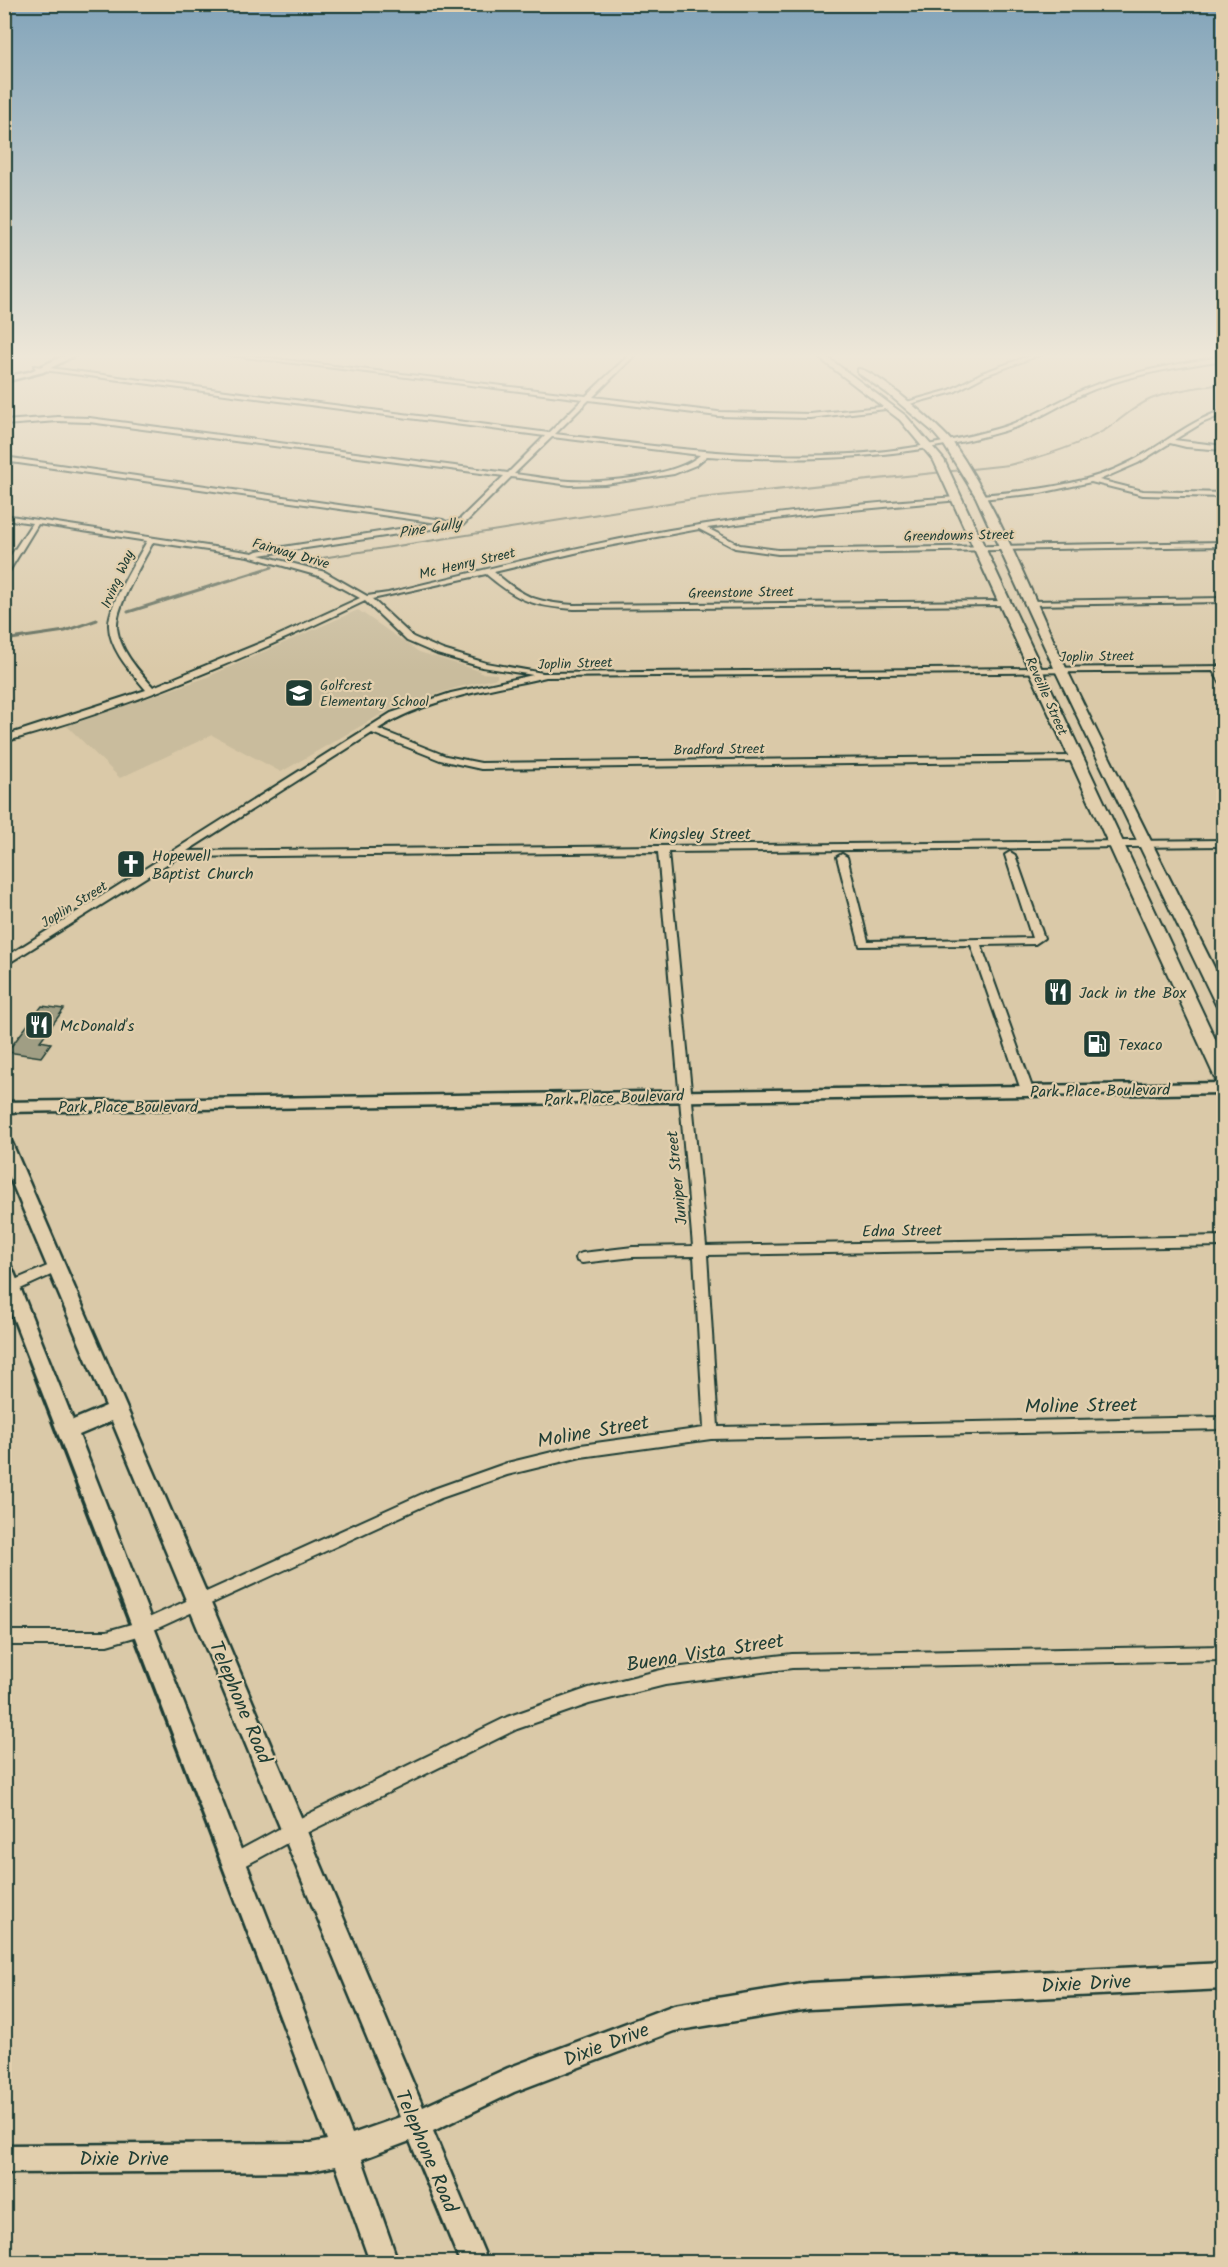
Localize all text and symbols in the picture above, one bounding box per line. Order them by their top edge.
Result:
water label: Pine Gully [397,512,465,546]
street label: Greendowns Street [904,524,1015,548]
street label: Fairway Drive [250,532,333,576]
street label: Mc Henry Street [417,542,518,586]
street label: Irving Way [95,546,141,612]
street label: Greenstone Street [688,581,795,605]
street label: Joplin Street [1059,645,1135,669]
street label: Joplin Street [537,652,613,676]
street label: Reveille Street [1019,653,1074,740]
place label: Golfcrest Elementary School [320,675,429,713]
school or university icon: Golfcrest Elementary School [283,677,315,709]
street label: Bradford Street [673,738,766,762]
street label: Kingsley Street [649,822,752,847]
place label: Hopewell Baptist Church [152,844,254,887]
church icon: Hopewell Baptist Church [115,848,147,880]
street label: Joplin Street [37,875,113,934]
restaurant icon: Jack in the Box [1042,976,1074,1008]
place label: Jack in the Box [1079,981,1188,1006]
restaurant icon: McDonald's [23,1009,55,1041]
place label: McDonald's [60,1014,135,1039]
fuel station icon: Texaco [1081,1028,1113,1060]
place label: Texaco [1118,1033,1162,1058]
street label: Park Place Boulevard [1030,1078,1171,1105]
street label: Park Place Boulevard [544,1084,685,1113]
street label: Park Place Boulevard [58,1095,199,1120]
street label: Juniper Street [660,1129,695,1226]
street label: Edna Street [862,1218,943,1245]
street label: Moline Street [1024,1390,1138,1424]
street label: Moline Street [535,1407,652,1459]
street label: Buena Vista Street [624,1626,787,1682]
street label: Telephone Road [199,1636,280,1770]
street label: Dixie Drive [1040,1967,1132,2003]
street label: Dixie Drive [559,2015,654,2077]
street label: Telephone Road [385,2085,466,2219]
street label: Dixie Drive [79,2144,169,2176]

